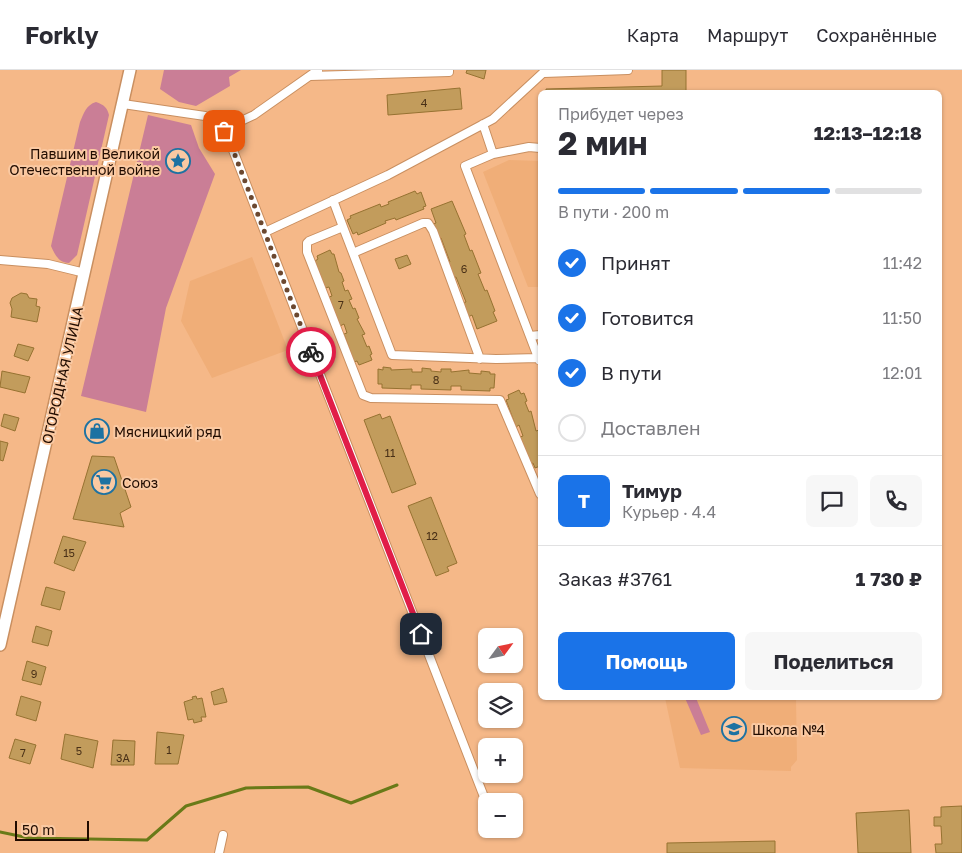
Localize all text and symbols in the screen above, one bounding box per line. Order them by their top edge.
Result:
text: Forkly [25,20,99,49]
text: Карта [627,24,679,46]
text: Маршрут [707,24,788,46]
text: Сохранённые [816,24,937,46]
house number: 4 [421,96,428,109]
text: Прибудет через [558,104,684,124]
pin [203,110,245,152]
icon: bag [210,117,238,145]
text: 12:13–12:18 [814,121,922,144]
text: 2 мин [558,124,648,162]
place label: Павшим в Великой Отечественной войне [9,145,160,178]
place icon: Павшим в Великой Отечественной войне [165,148,191,174]
text: В пути · 200 m [558,202,669,222]
icon: check [558,249,586,277]
text: Принят [601,251,670,274]
text: 11:42 [883,253,922,273]
house number: 6 [461,262,468,275]
house number: 7 [338,298,344,311]
street label: ОГОРОДНАЯ УЛИЦА [38,304,86,445]
icon: check [558,304,586,332]
text: Готовится [601,306,694,329]
text: 11:50 [882,308,922,328]
courier [286,327,336,377]
icon: bike [297,338,325,366]
icon: check [558,359,586,387]
text: В пути [601,361,662,384]
text: 12:01 [882,363,922,383]
house number: 8 [433,373,440,386]
text: Доставлен [601,416,701,439]
shop icon: Мясницкий ряд [84,418,110,444]
place label: Мясницкий ряд [114,423,222,440]
house number: 11 [385,446,395,459]
supermarket icon: Союз [91,469,117,495]
place label: Союз [122,474,158,491]
button: chat [806,475,858,527]
button: phone [870,475,922,527]
text: Тимур [622,479,682,502]
text: Т [578,489,590,512]
text: Курьер · 4.4 [622,502,716,522]
house number: 12 [426,529,438,542]
house number: 15 [63,546,75,559]
text: Заказ #3761 [558,567,672,590]
text: 1 730 ₽ [856,567,922,590]
pin [400,613,442,655]
icon: home [407,620,435,648]
north arrow [478,628,522,672]
map controls [478,628,523,838]
button: Помощь [558,632,735,690]
button: Поделиться [745,632,922,690]
house number: 9 [31,667,37,680]
button: layers [478,683,523,728]
school or university icon: Школа №4 [721,716,747,742]
place label: Школа №4 [752,721,825,738]
button: + [478,738,523,783]
house number: 1 [166,743,172,756]
house number: 5 [76,744,82,757]
house number: 7 [20,746,26,759]
house number: 3А [116,751,131,764]
button: − [478,793,523,838]
scale bar [15,818,89,841]
text: 50 m [22,821,55,838]

